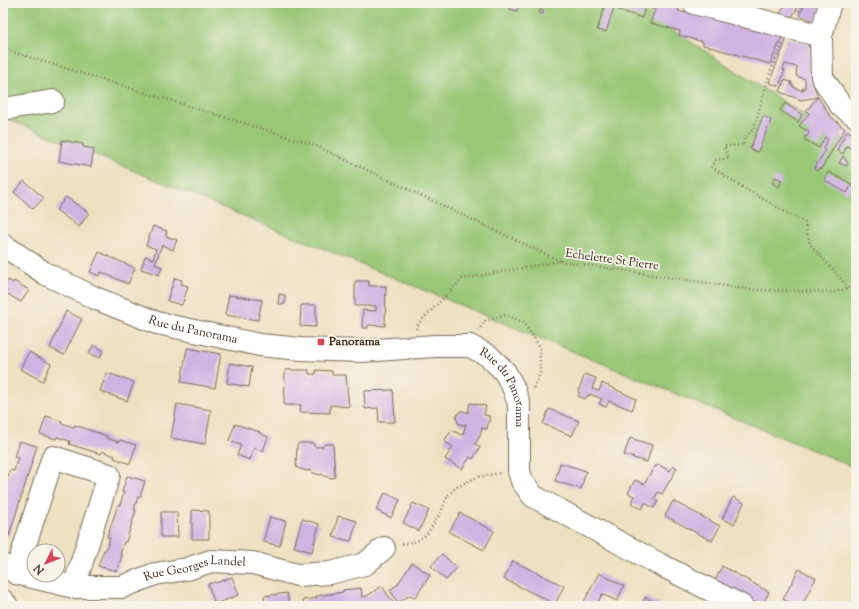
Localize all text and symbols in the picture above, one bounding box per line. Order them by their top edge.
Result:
street label: Echelette St Pierre [564,245,660,276]
street label: Rue du Panorama [146,311,240,349]
place label: Panorama [328,333,381,351]
marker: Panorama [316,337,326,347]
street label: Rue du Panorama [476,343,528,428]
north arrow [26,543,66,583]
street label: Rue Georges Landel [141,552,247,587]
text: N [30,560,49,579]

